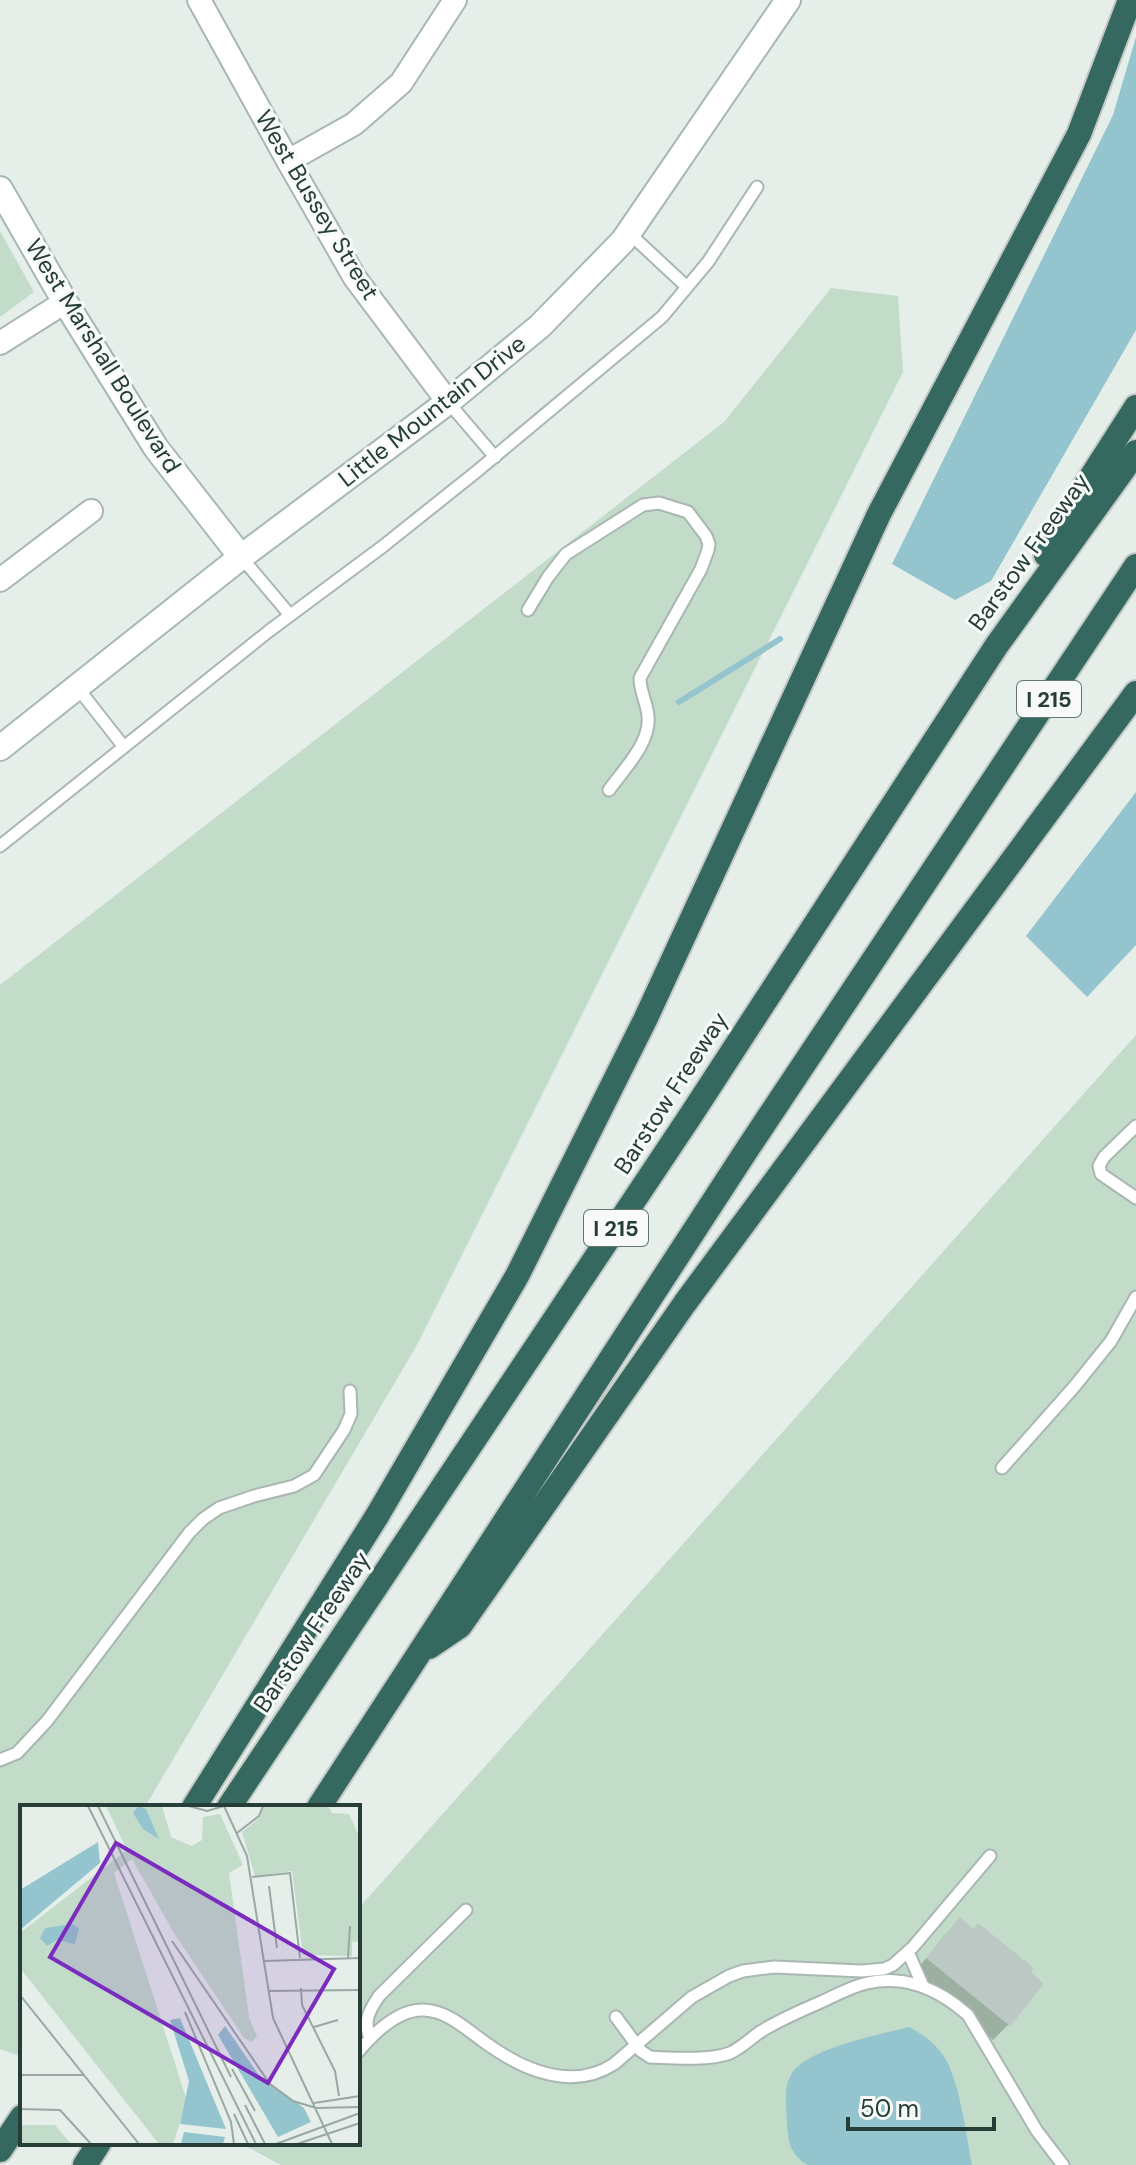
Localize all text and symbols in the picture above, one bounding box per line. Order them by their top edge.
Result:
street label: West Bussey Street [248,104,386,305]
street label: West Marshall Boulevard [19,233,188,479]
street label: Little Mountain Drive [332,328,532,494]
street label: Barstow Freeway [961,467,1096,637]
road number: I 215 [1017,681,1081,717]
street label: Barstow Freeway [607,1006,735,1180]
road number: I 215 [584,1210,648,1246]
street label: Barstow Freeway [246,1545,377,1718]
inset map [20,1805,360,2145]
scale bar [848,2081,994,2131]
text: 50 m [860,2093,919,2124]

